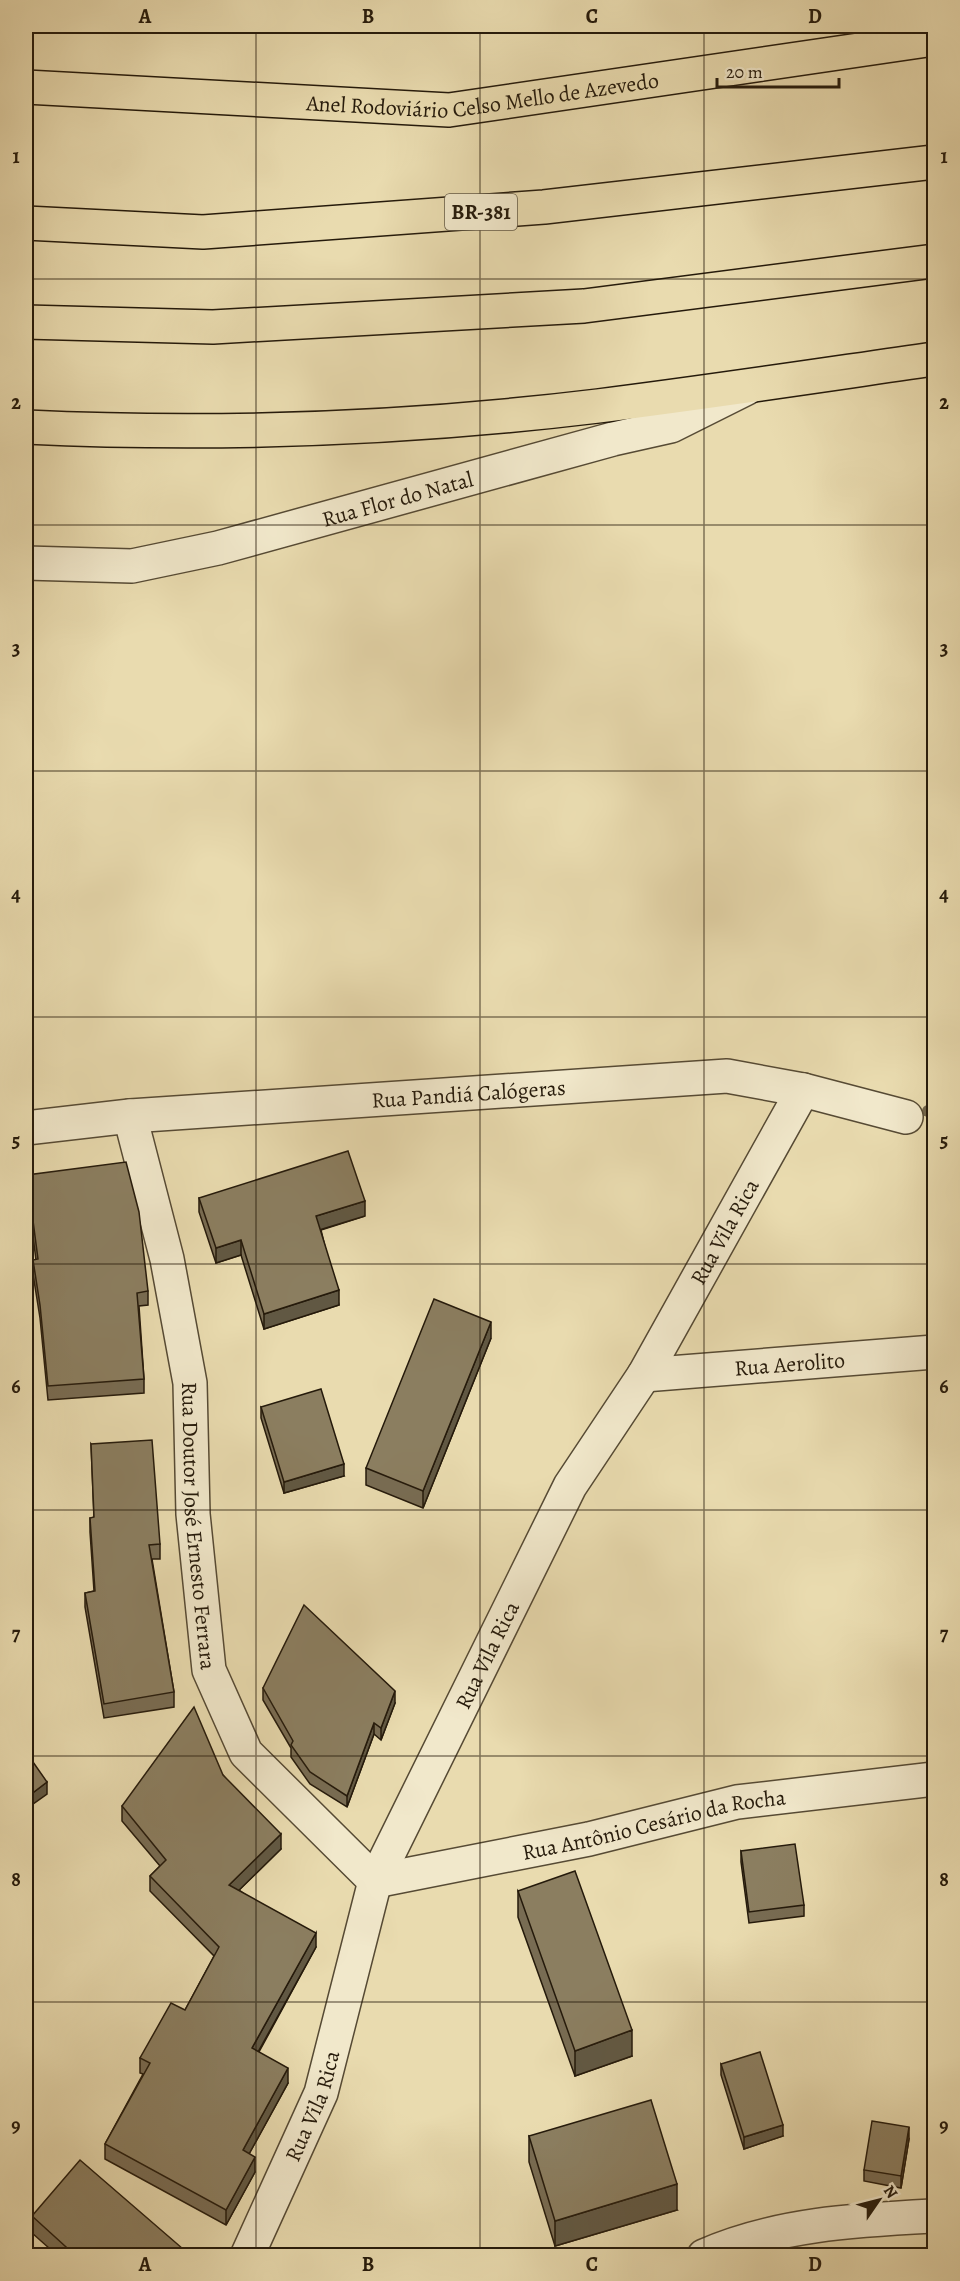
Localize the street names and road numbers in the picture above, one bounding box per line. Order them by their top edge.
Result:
street label: Anel Rodoviário Celso Mello de Azevedo [304,65,661,126]
road number: BR-381 [445,194,517,230]
street label: Rua Flor do Natal [319,464,477,535]
street label: Rua Pandiá Calógeras [371,1073,567,1116]
street label: Rua Vila Rica [683,1173,767,1290]
street label: Rua Aerolito [733,1345,846,1384]
street label: Rua Doutor José Ernesto Ferrara [174,1381,223,1672]
street label: Rua Vila Rica [448,1596,527,1714]
street label: Rua Antônio Cesário da Rocha [519,1782,788,1868]
street label: Rua Vila Rica [278,2047,347,2167]

